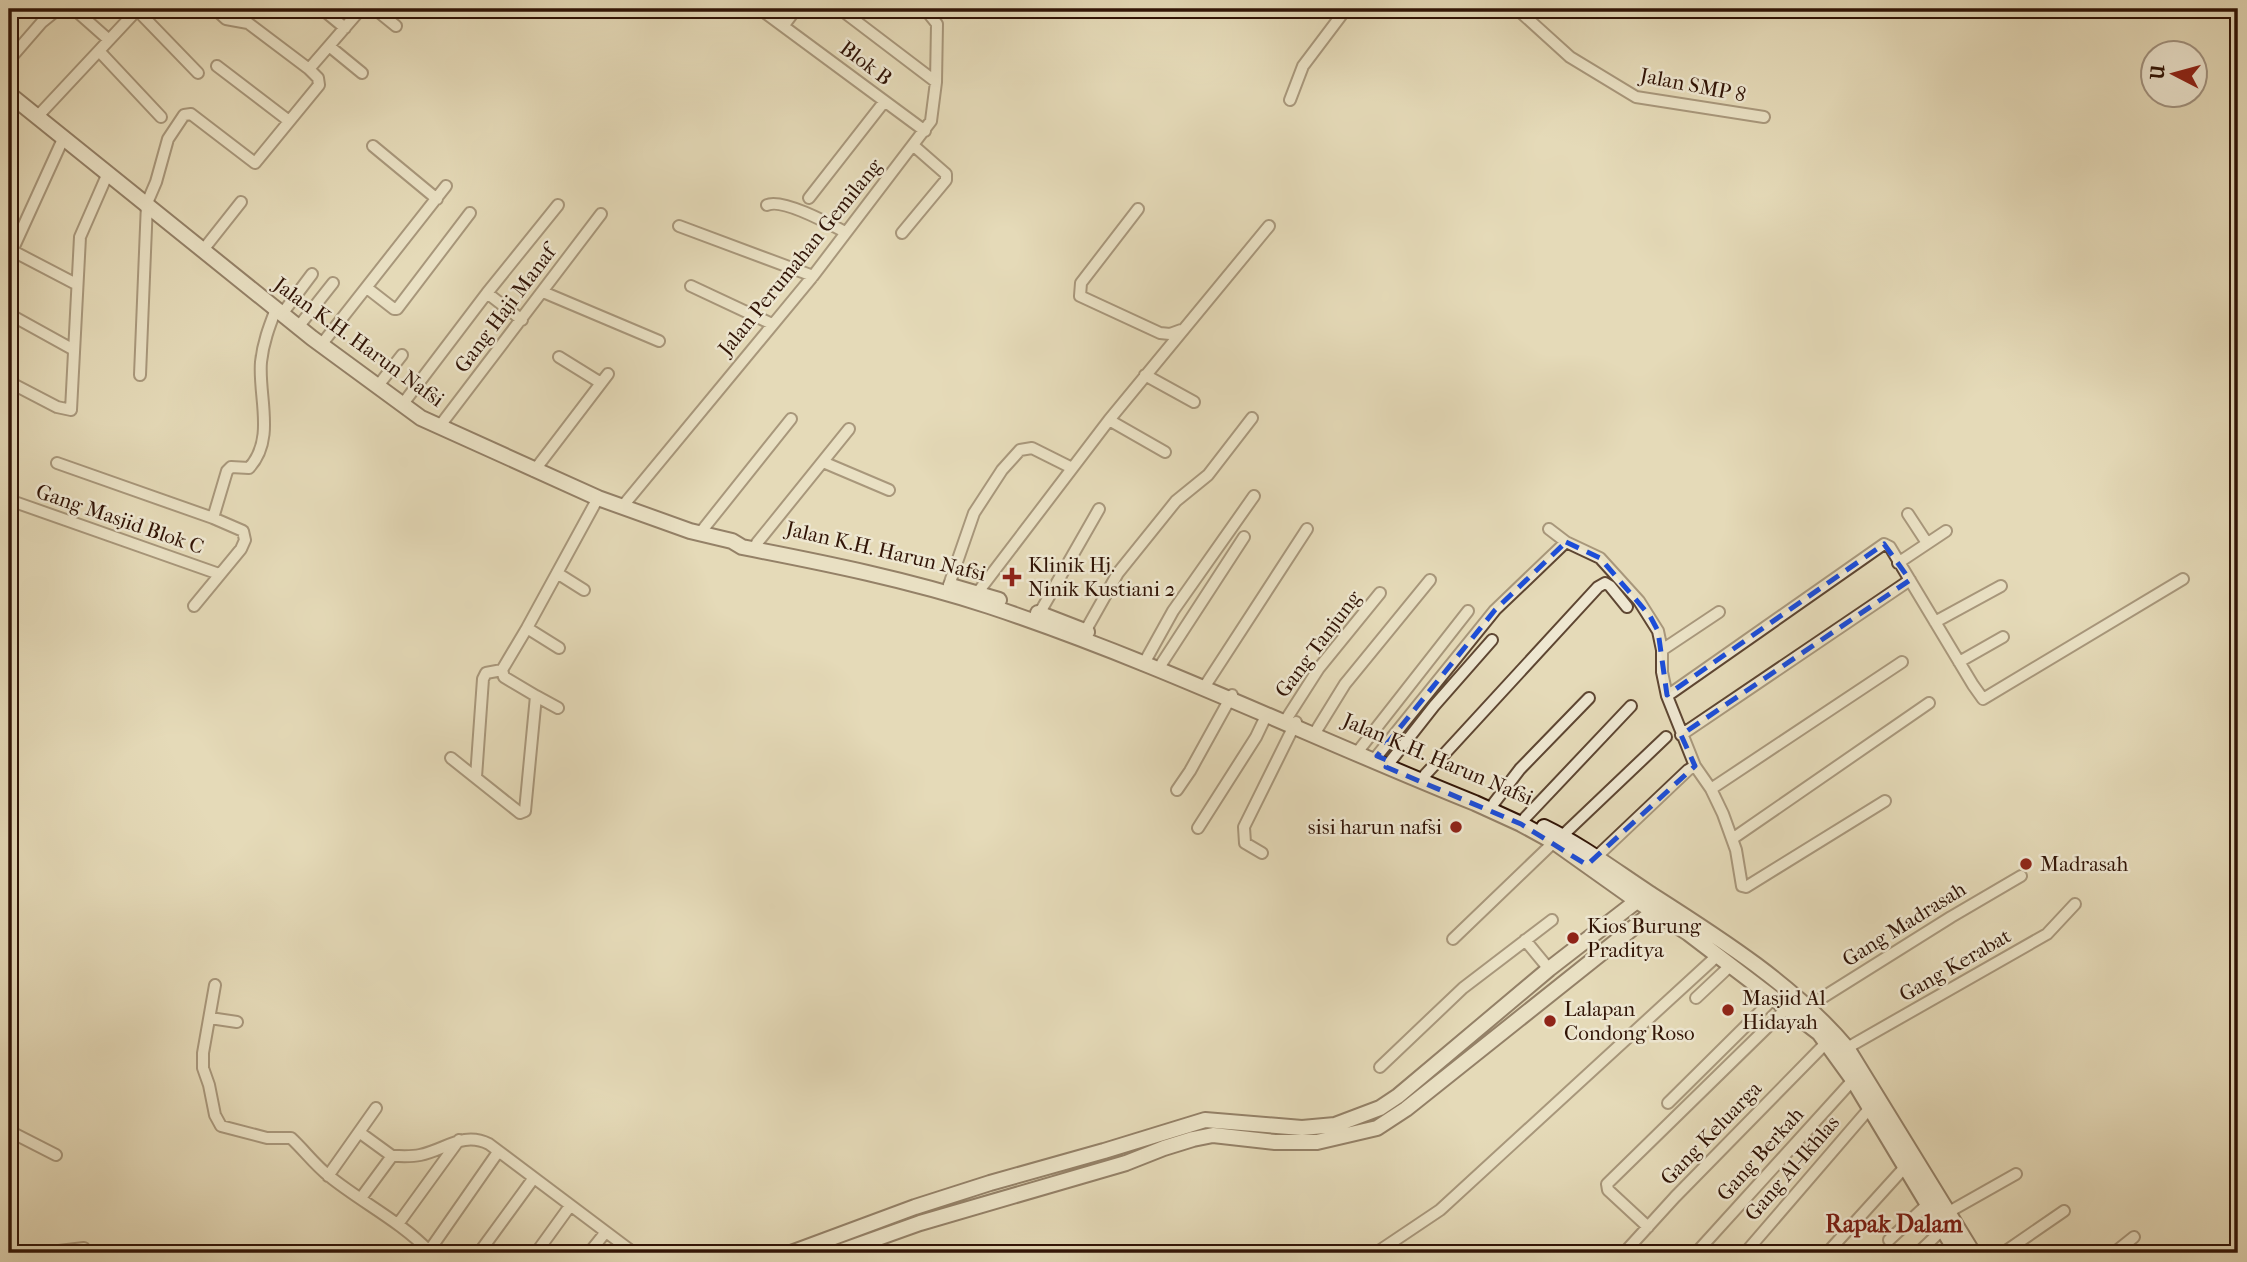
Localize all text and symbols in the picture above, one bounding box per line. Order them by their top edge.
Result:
street label: Blok B [835,36,897,90]
north arrow [2138,38,2208,108]
street label: Jalan SMP 8 [1636,63,1748,107]
text: U [2146,64,2170,82]
street label: Jalan Perumahan Gemilang [712,153,887,362]
street label: Gang Haji Manaf [449,238,563,377]
street label: Jalan K.H. Harun Nafsi [268,271,449,412]
street label: Gang Masjid Blok C [33,479,207,559]
street label: Jalan K.H. Harun Nafsi [782,516,988,586]
place label: Klinik Hj. Ninik Kustiani 2 [1028,553,1175,601]
marker: Klinik Hj. Ninik Kustiani 2 [1002,567,1022,587]
street label: Gang Tanjung [1270,585,1366,702]
street label: Jalan K.H. Harun Nafsi [1337,707,1537,810]
place label: sisi harun nafsi [1308,815,1442,839]
marker: sisi harun nafsi [1448,819,1464,835]
place label: Madrasah [2040,852,2128,876]
marker: Madrasah [2018,856,2034,872]
street label: Gang Madrasah [1838,876,1970,971]
place label: Kios Burung Praditya [1587,914,1702,962]
street label: Gang Kerabat [1895,923,2015,1007]
marker: Kios Burung Praditya [1565,930,1581,946]
place label: Masjid Al Hidayah [1742,986,1826,1034]
place label: Lalapan Condong Roso [1564,997,1695,1045]
marker: Masjid Al Hidayah [1720,1002,1736,1018]
marker: Lalapan Condong Roso [1542,1013,1558,1029]
street label: Gang Keluarga [1656,1076,1767,1190]
street label: Gang Berkah [1712,1102,1808,1206]
street label: Gang Al-Ikhlas [1740,1110,1844,1225]
district label: Rapak Dalam [1825,1210,1964,1238]

